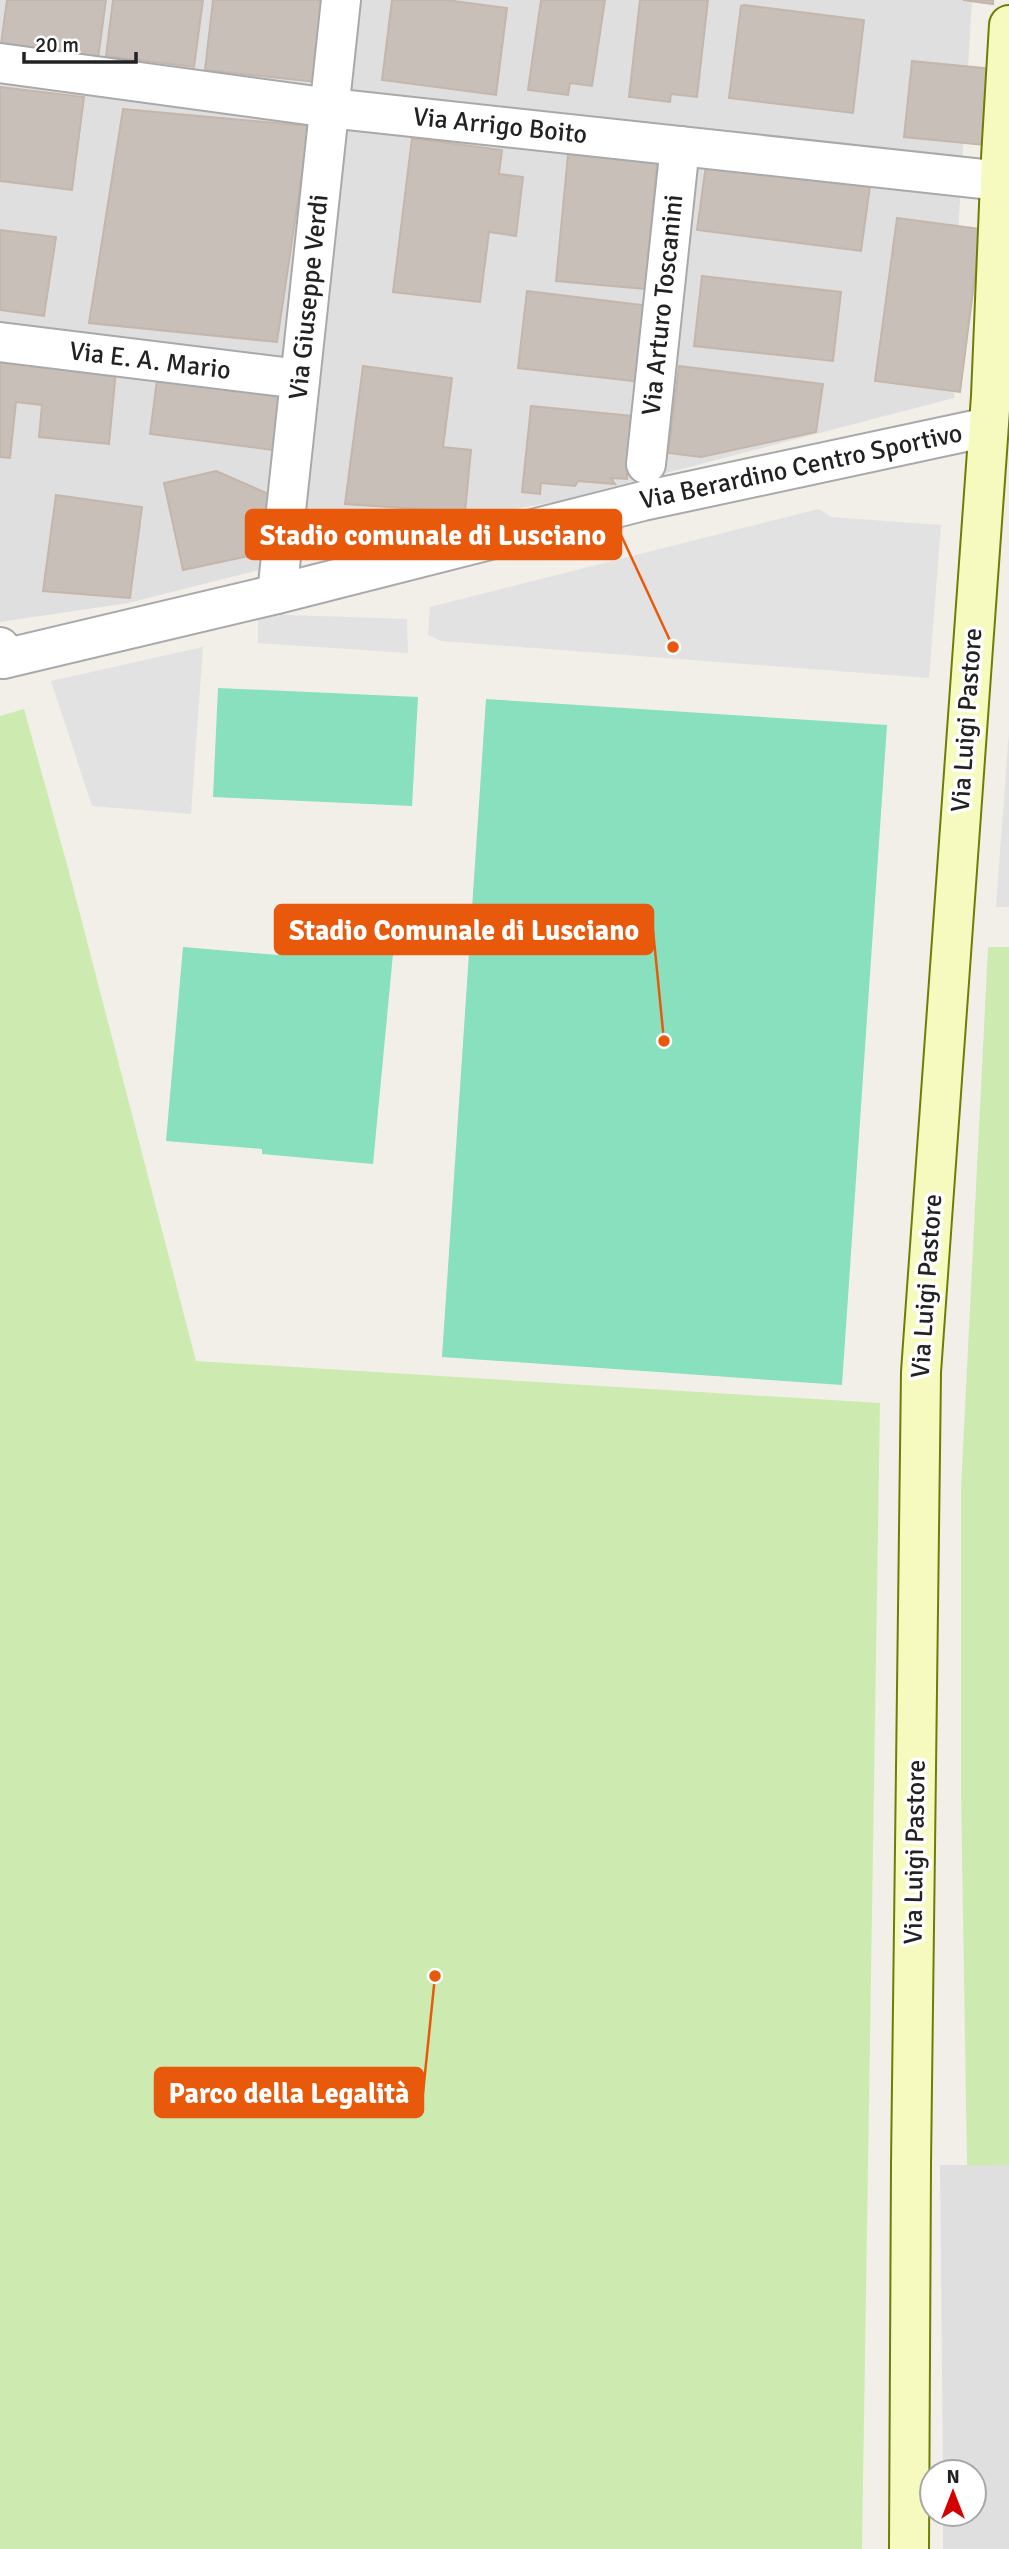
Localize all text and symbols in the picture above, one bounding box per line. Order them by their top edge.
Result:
scale bar [24,21,136,65]
text: 20 m [35,32,79,58]
street label: Via Arrigo Boito [411,101,589,151]
street label: Via Giuseppe Verdi [282,193,336,401]
street label: Via Arturo Toscanini [635,193,691,417]
street label: Via E. A. Mario [67,335,233,387]
street label: Via Berardino Centro Sportivo [637,417,965,517]
callout: Stadio comunale di Lusciano [246,510,621,559]
text: Stadio comunale di Lusciano [260,519,606,553]
street label: Via Luigi Pastore [945,627,989,813]
callout: Stadio Comunale di Lusciano [275,905,653,954]
text: Stadio Comunale di Lusciano [289,914,639,948]
street label: Via Luigi Pastore [905,1193,949,1379]
street label: Via Luigi Pastore [897,1759,933,1945]
callout: Parco della Legalità [155,2068,423,2117]
text: Parco della Legalità [169,2077,409,2111]
north arrow [918,2458,988,2528]
text: N [946,2465,960,2489]

